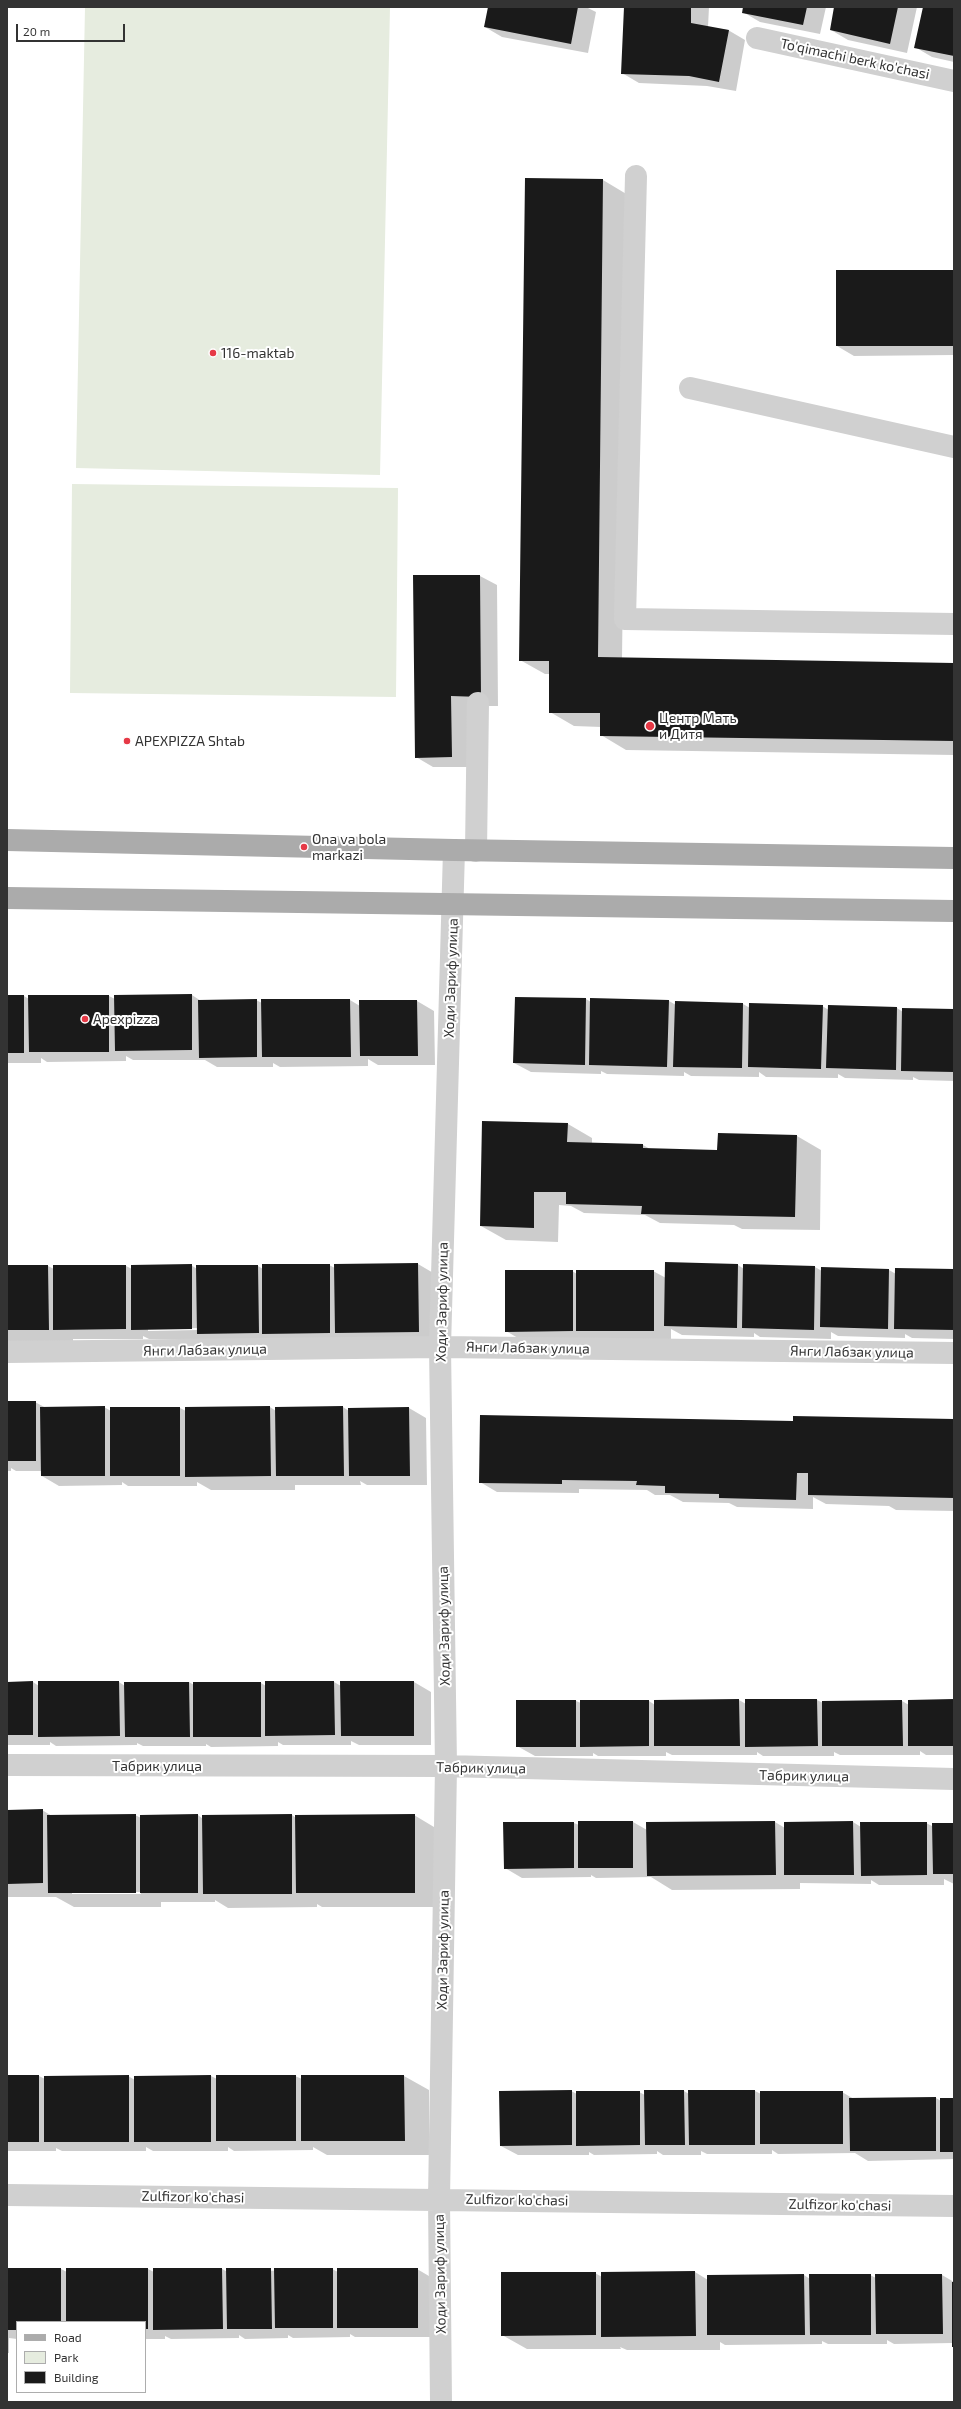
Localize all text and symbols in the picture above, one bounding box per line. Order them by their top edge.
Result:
scale bar [18,16,127,42]
text: 20 m [23,24,50,38]
street label: To'qimachi berk ko'chasi [779,35,931,83]
place label: 116-maktab [221,345,295,361]
marker: 116-maktab [208,348,218,358]
place label: Центр Мать и Дитя [659,710,737,742]
marker: Центр Мать и Дитя [644,720,656,732]
place label: APEXPIZZA Shtab [135,733,245,749]
marker: APEXPIZZA Shtab [122,736,132,746]
place label: Ona va bola markazi [312,831,386,864]
marker: Ona va bola markazi [299,842,309,852]
street label: Ходи Зариф улица [441,918,461,1038]
place label: Apexpizza [93,1011,158,1027]
marker: Apexpizza [80,1014,90,1024]
street label: Ходи Зариф улица [433,1242,451,1362]
street label: Янги Лабзак улица [466,1339,590,1357]
street label: Янги Лабзак улица [143,1341,267,1359]
street label: Янги Лабзак улица [790,1343,914,1361]
street label: Ходи Зариф улица [435,1566,453,1686]
street label: Табрик улица [112,1758,202,1774]
street label: Табрик улица [436,1759,526,1777]
street label: Табрик улица [759,1767,849,1785]
street label: Ходи Зариф улица [434,1890,452,2010]
street label: Zulfizor ko'chasi [141,2188,245,2206]
street label: Zulfizor ko'chasi [465,2191,569,2209]
street label: Zulfizor ko'chasi [788,2196,892,2214]
street label: Ходи Зариф улица [431,2214,449,2334]
legend [16,2321,146,2393]
text: Road [54,2330,82,2344]
text: Park [54,2350,79,2364]
text: Building [54,2370,98,2384]

